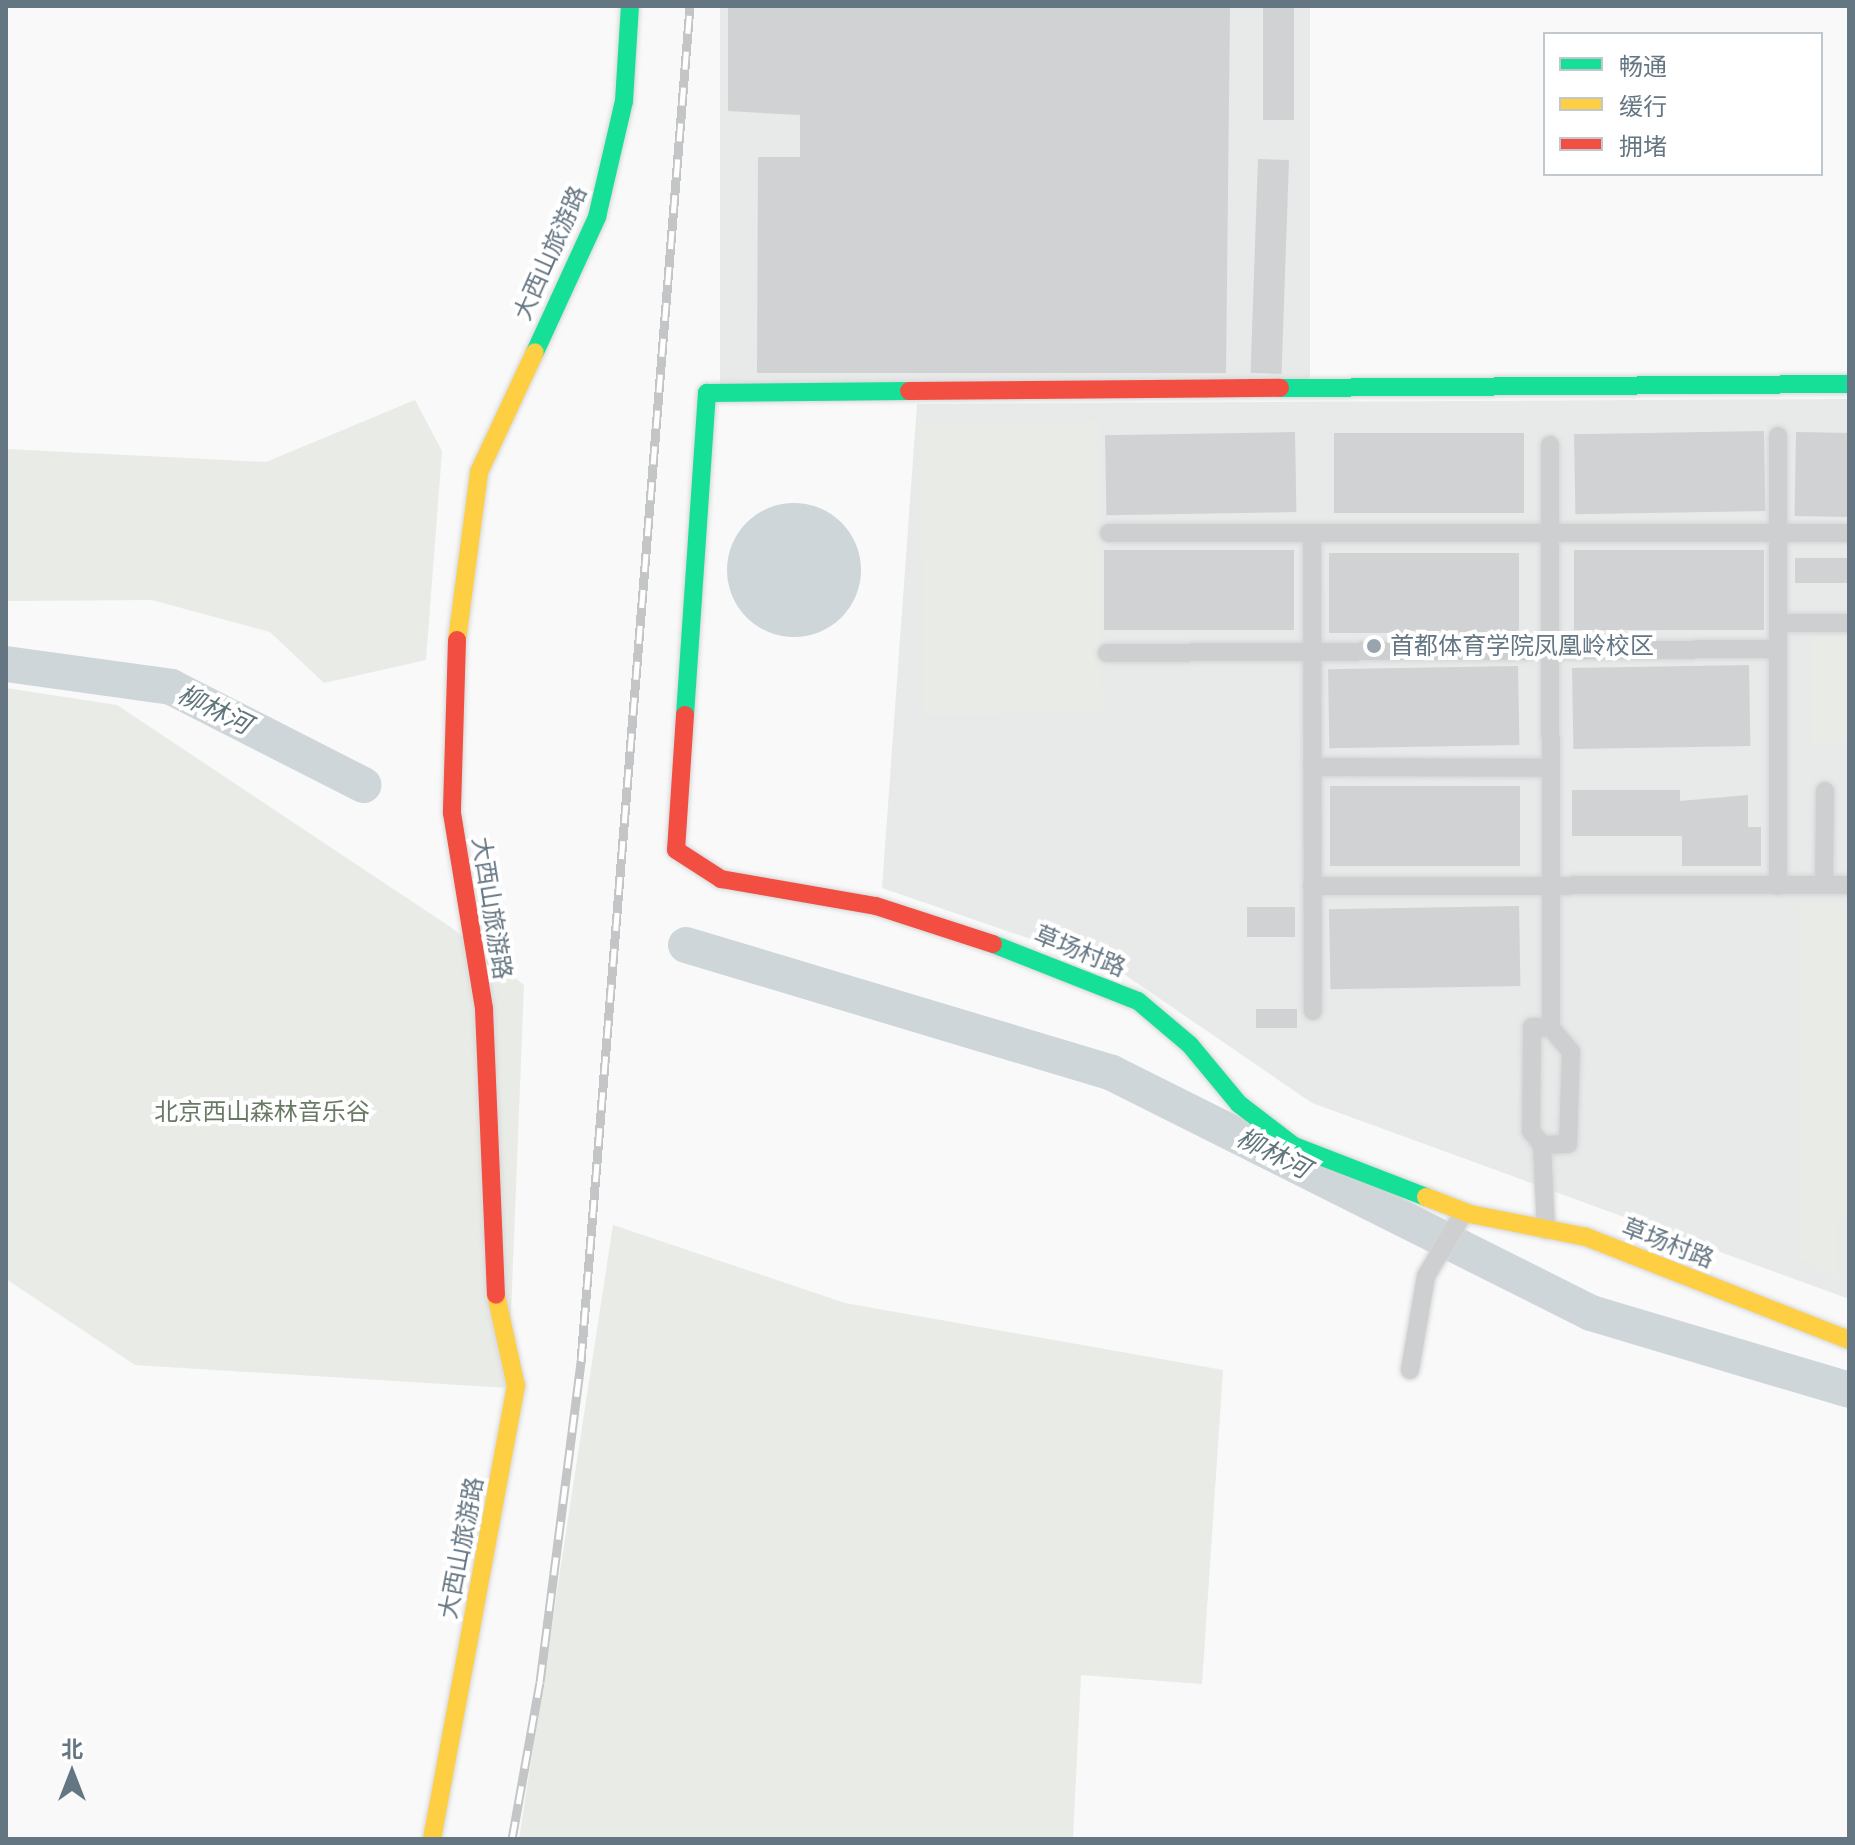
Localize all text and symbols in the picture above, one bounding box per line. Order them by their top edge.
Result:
legend [1543,32,1823,176]
text: 畅通 [1619,52,1667,81]
text: 缓行 [1619,92,1667,121]
text: 拥堵 [1619,132,1667,161]
street label: 大西山旅游路 [508,181,592,325]
place label: 首都体育学院凤凰岭校区 [1390,632,1654,660]
marker: 首都体育学院凤凰岭校区 [1365,637,1383,655]
water label: 柳林河 [172,679,256,741]
street label: 大西山旅游路 [467,835,517,981]
street label: 草场村路 [1030,920,1130,982]
park label: 北京西山森林音乐谷 [154,1098,370,1126]
water label: 柳林河 [1231,1122,1315,1186]
street label: 草场村路 [1618,1212,1718,1274]
street label: 大西山旅游路 [433,1475,489,1621]
north arrow [32,1733,112,1813]
text: 北 [61,1736,83,1762]

